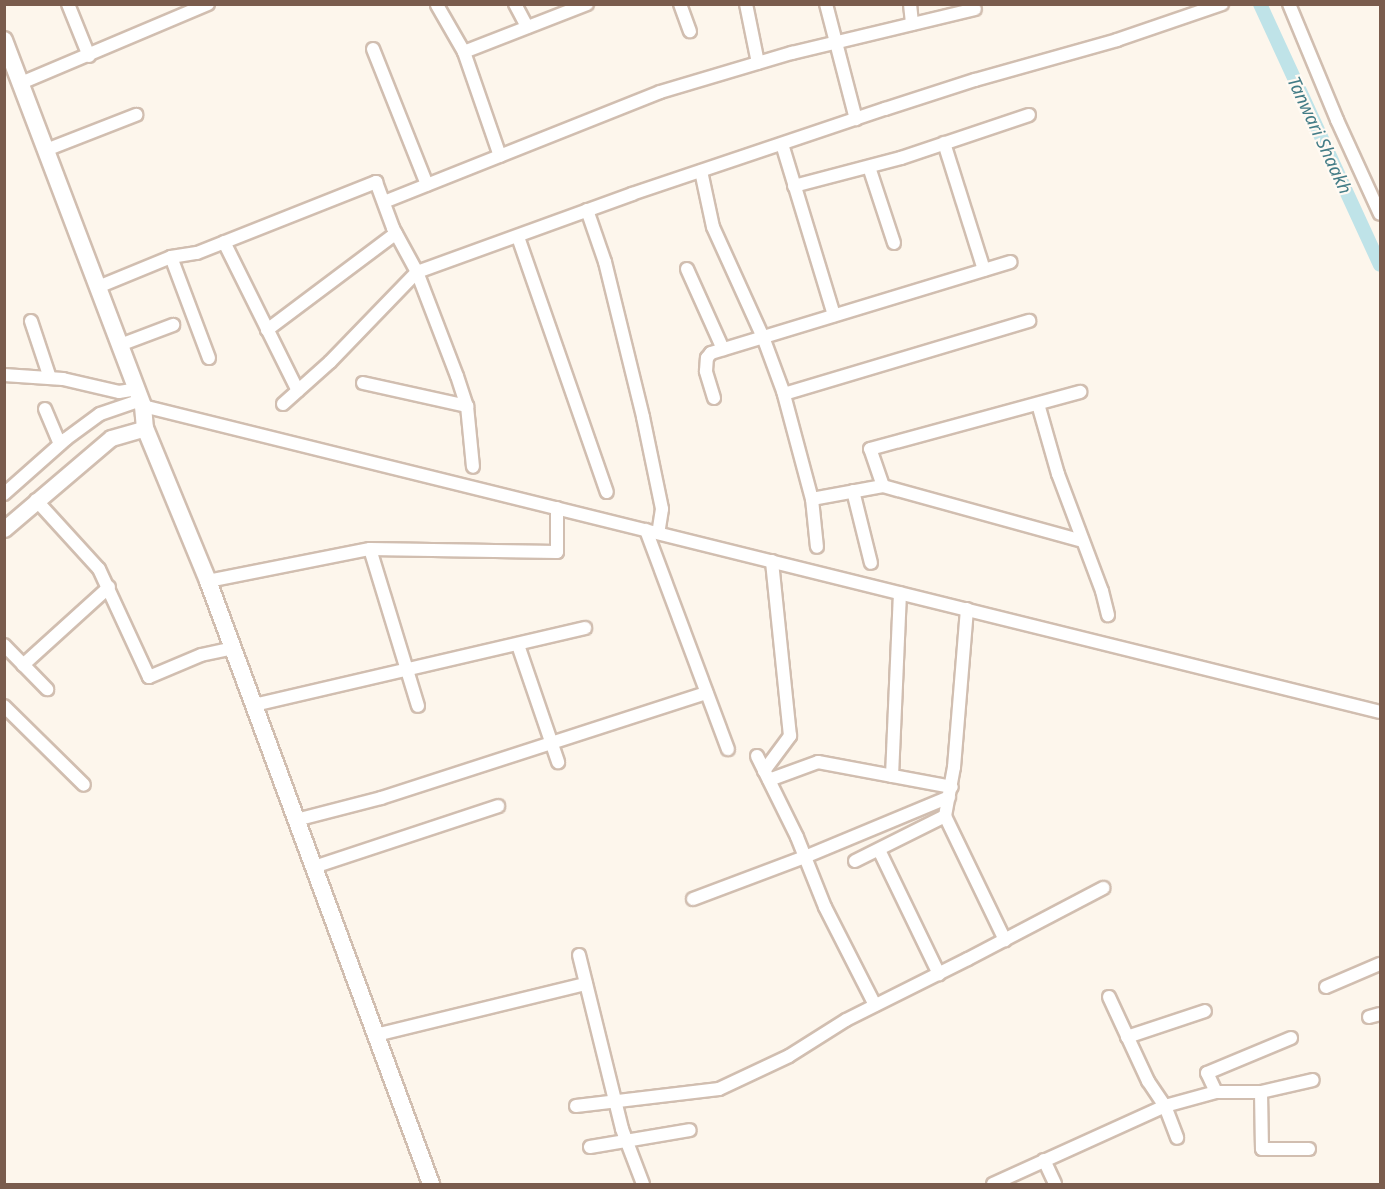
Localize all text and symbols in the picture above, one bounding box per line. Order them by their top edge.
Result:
water label: Tanwari Shaakh [1283,73,1357,197]

